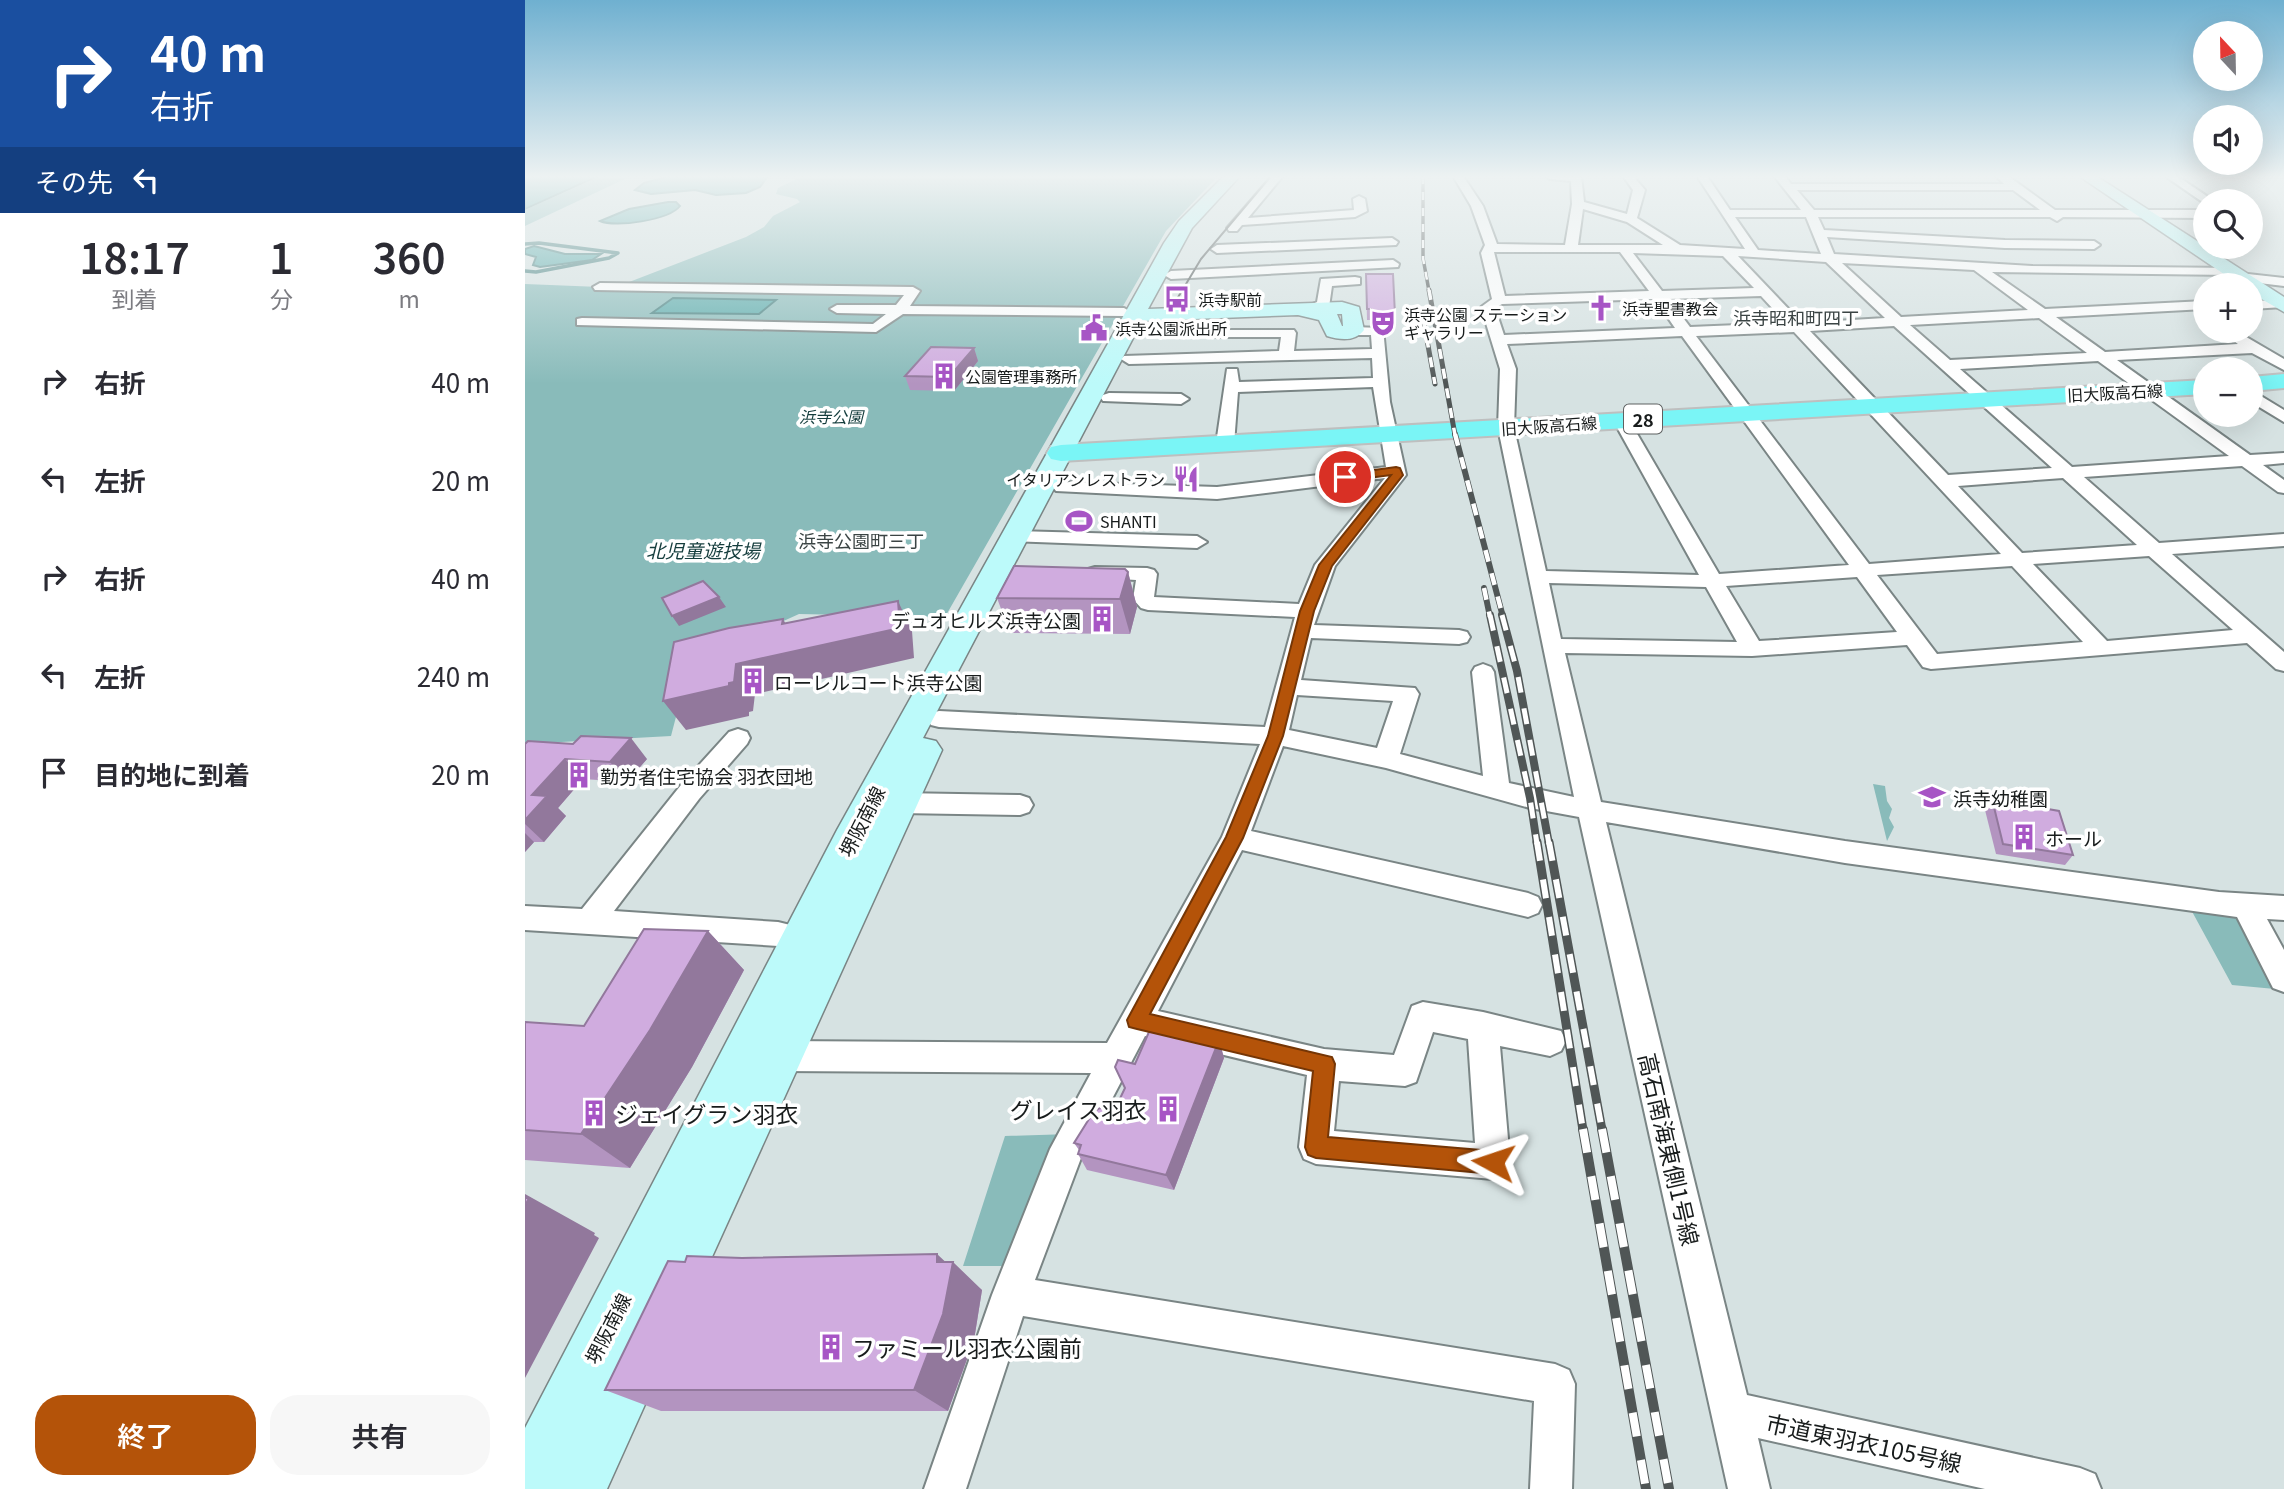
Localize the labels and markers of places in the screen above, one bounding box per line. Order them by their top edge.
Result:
bus stop icon: 浜寺駅前 [1162,284,1192,314]
place label: 浜寺駅前 [1198,287,1262,311]
church icon: 浜寺聖書教会 [1586,293,1616,323]
place label: 浜寺聖書教会 [1622,296,1718,320]
place label: 浜寺公園 ステーション ギャラリー [1404,302,1567,344]
theatre icon: 浜寺公園 ステーション ギャラリー [1368,308,1398,338]
public building icon: 浜寺公園派出所 [1079,313,1109,343]
place label: 浜寺公園派出所 [1115,316,1227,340]
building icon: 公園管理事務所 [929,361,959,391]
place label: 公園管理事務所 [965,364,1077,388]
pin [1315,447,1375,507]
restaurant icon: イタリアンレストラン [1171,464,1201,494]
place label: イタリアンレストラン [1006,467,1165,491]
sports icon: SHANTI [1064,506,1094,536]
place label: SHANTI [1100,509,1157,533]
building icon: デュオヒルズ浜寺公園 [1087,604,1117,634]
place label: デュオヒルズ浜寺公園 [891,606,1081,633]
building icon: ローレルコート浜寺公園 [738,666,768,696]
place label: ローレルコート浜寺公園 [774,668,983,695]
building icon: 勤労者住宅協会 羽衣団地 [564,760,594,790]
place label: 勤労者住宅協会 羽衣団地 [600,762,813,789]
school or university icon: 浜寺幼稚園 [1917,782,1947,812]
place label: 浜寺幼稚園 [1953,784,2048,811]
building icon: ホール [2009,822,2039,852]
place label: ホール [2045,824,2102,851]
place label: グレイス羽衣 [1010,1092,1147,1126]
building icon: グレイス羽衣 [1153,1094,1183,1124]
place label: ジェイグラン羽衣 [615,1096,799,1130]
building icon: ジェイグラン羽衣 [579,1098,609,1128]
place label: ファミール羽衣公園前 [852,1330,1082,1364]
building icon: ファミール羽衣公園前 [816,1332,846,1362]

